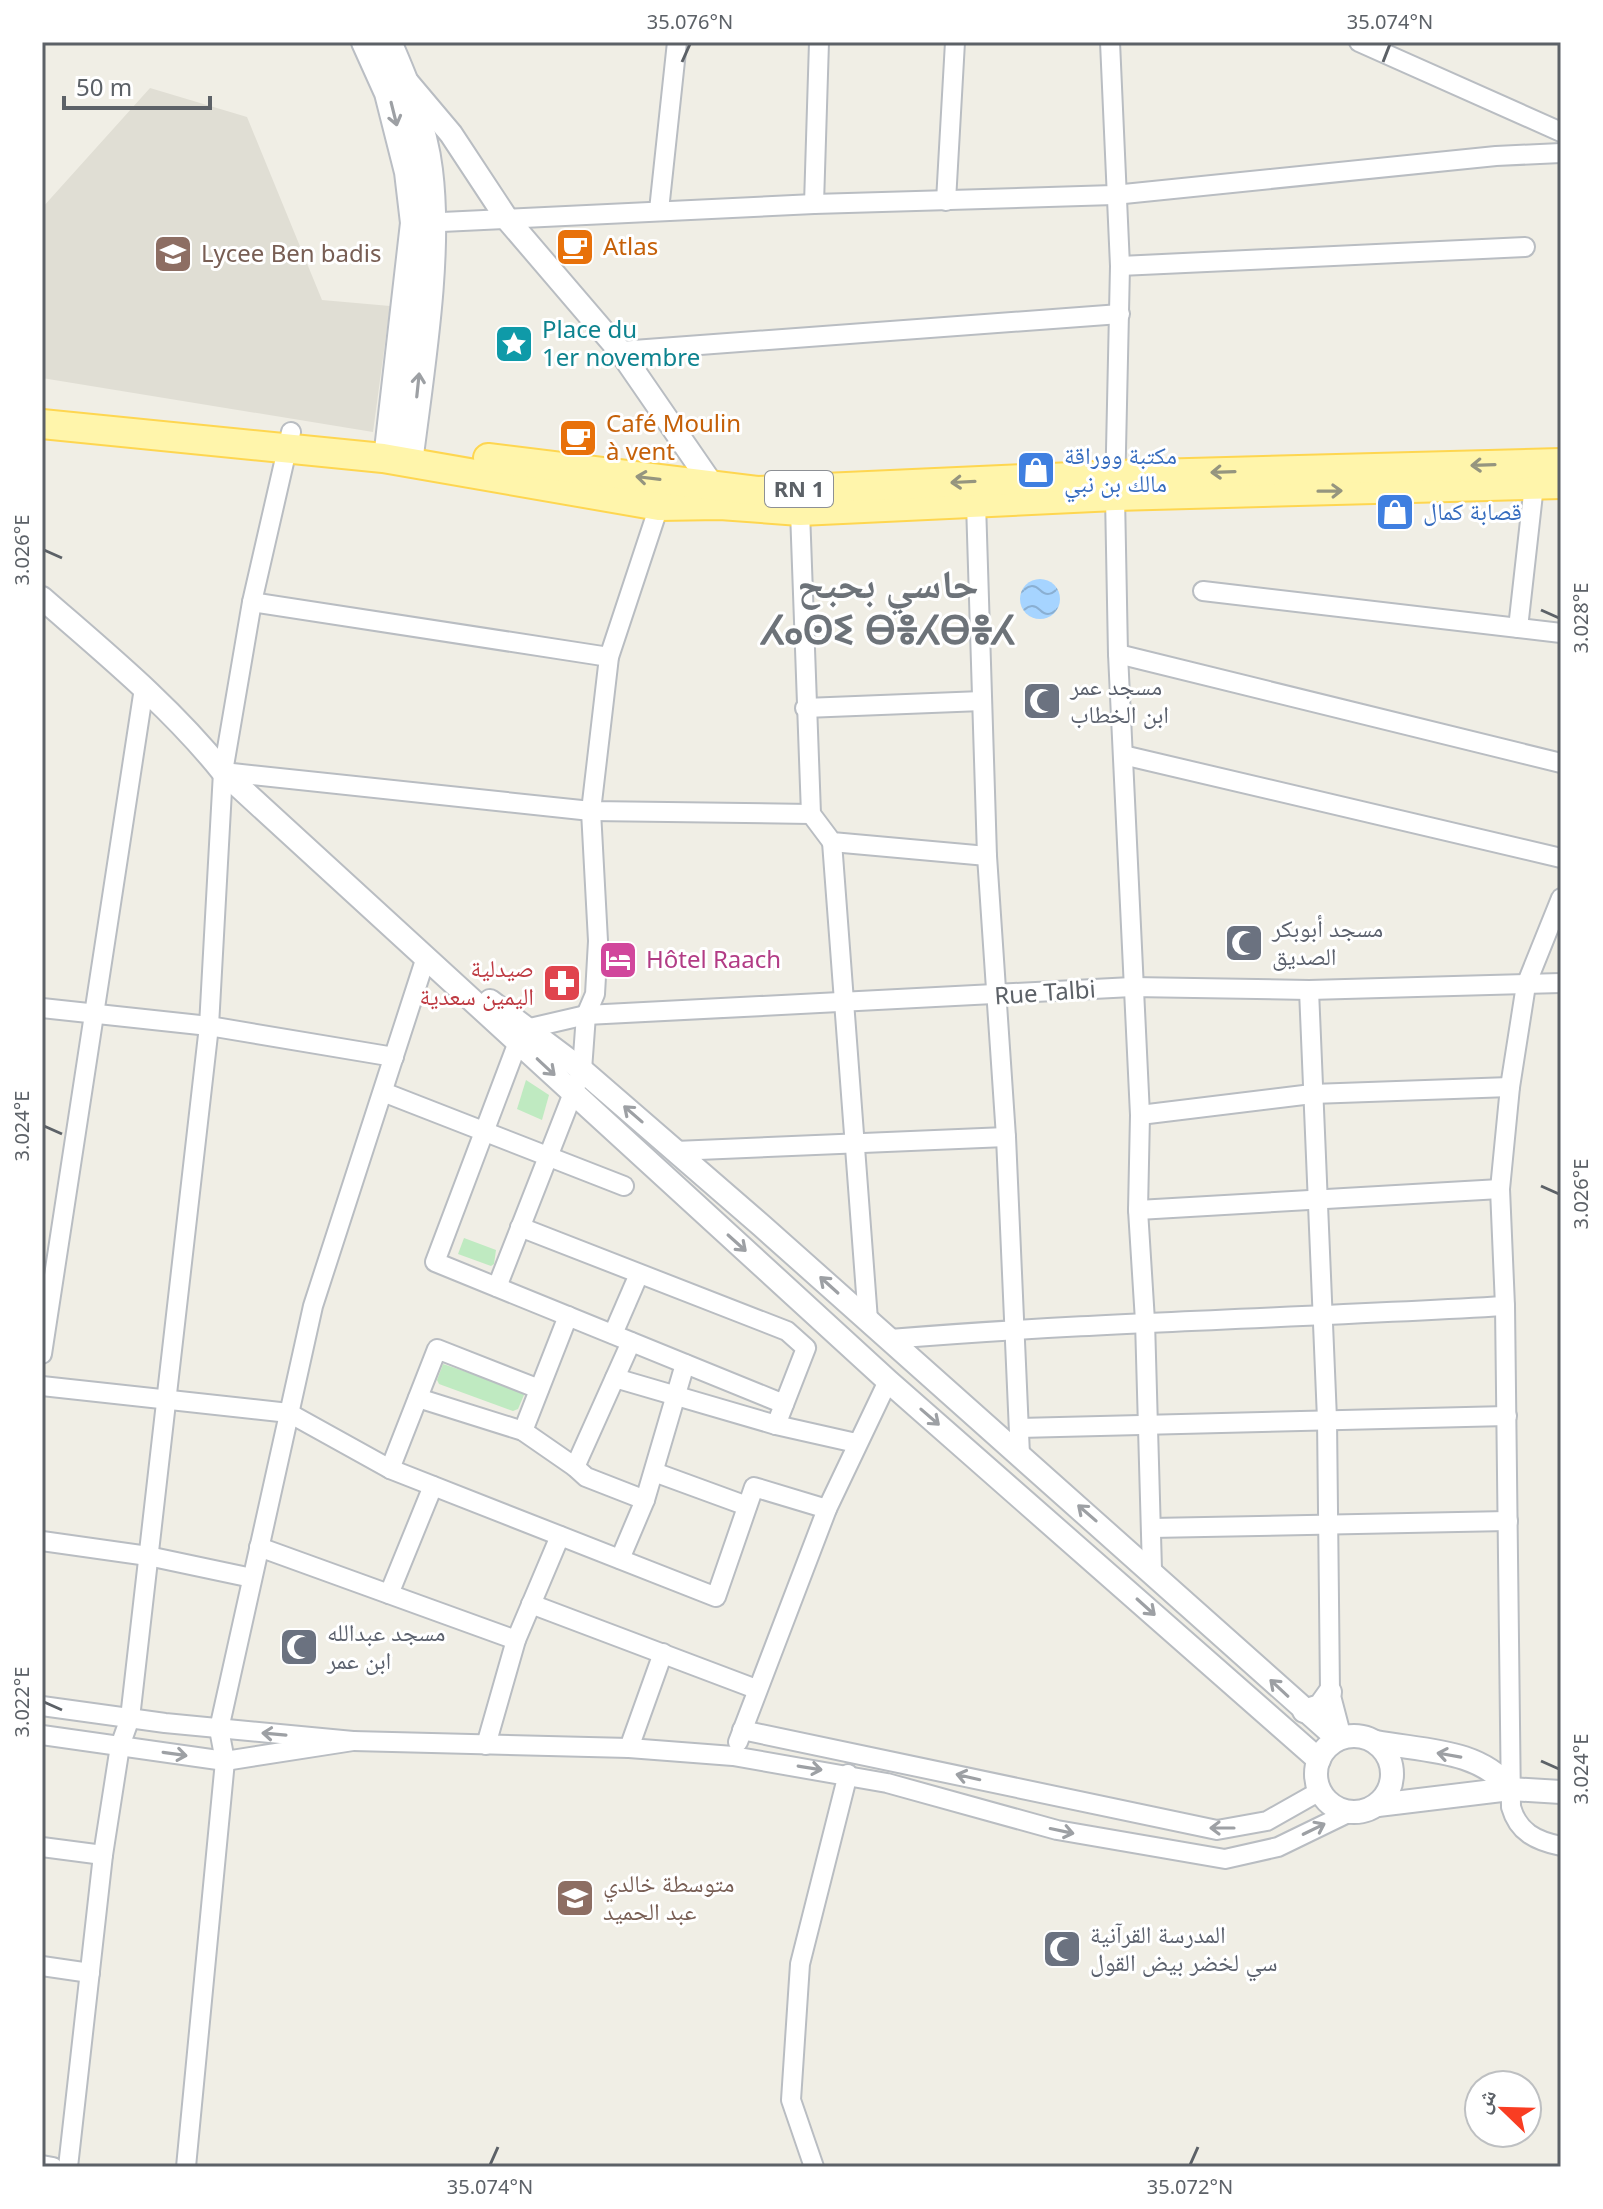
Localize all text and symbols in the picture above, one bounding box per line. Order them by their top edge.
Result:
text: 35.076°N [647,8,733,35]
text: 35.074°N [1347,8,1433,35]
scale bar [64,60,210,110]
text: 50 m [76,70,132,103]
one-way arrow [387,101,402,127]
cafe icon: Atlas [554,226,596,268]
place label: Atlas [603,229,658,262]
school or university icon: Lycee Ben badis [152,233,194,275]
place label: Lycee Ben badis [201,236,382,269]
place label: Place du 1er novembre [542,312,700,373]
place icon: Place du 1er novembre [493,323,535,365]
one-way arrow [410,372,425,399]
place label: Café Moulin à vent [606,406,741,467]
cafe icon: Café Moulin à vent [557,417,599,459]
place label: مكتبة ووراقة مالك بن نبي [1064,438,1177,503]
shop icon: مكتبة ووراقة مالك بن نبي [1015,449,1057,491]
one-way arrow [1470,457,1497,473]
one-way arrow [1210,464,1237,480]
one-way arrow [636,470,661,485]
road number: RN 1 [765,471,833,507]
one-way arrow [950,474,977,489]
one-way arrow [1316,483,1343,498]
shop icon: قصابة كمال [1374,491,1416,533]
place label: قصابة كمال [1423,494,1522,527]
text: 3.026°E [8,515,35,585]
district label: حاسي بحبح ⵃⴰⵙⵉ ⴱⴻⵃⴱⴻⵃ [760,555,1015,656]
text: 3.028°E [1567,583,1594,653]
place label: مسجد عمر ابن الخطاب [1069,669,1169,730]
mosque icon: مسجد عمر ابن الخطاب [1021,680,1063,722]
place label: مسجد أبوبكر الصديق [1271,911,1383,972]
mosque icon: مسجد أبوبكر الصديق [1223,922,1265,964]
hotel icon: Hôtel Raach [597,939,639,981]
place label: Hôtel Raach [646,942,781,975]
place label: صيدلية اليمين سعدية [420,951,534,1012]
pharmacy icon: صيدلية اليمين سعدية [541,962,583,1004]
street label: Rue Talbi [993,972,1097,1012]
one-way arrow [535,1058,555,1076]
text: 3.024°E [8,1091,35,1161]
one-way arrow [624,1106,644,1124]
text: 3.026°E [1567,1159,1594,1229]
one-way arrow [727,1233,747,1251]
one-way arrow [820,1277,840,1295]
one-way arrow [919,1408,939,1426]
one-way arrow [1077,1505,1097,1523]
one-way arrow [1136,1598,1156,1616]
place label: مسجد عبدالله ابن عمر [326,1615,446,1676]
mosque icon: مسجد عبدالله ابن عمر [278,1626,320,1668]
text: 3.022°E [8,1667,35,1737]
one-way arrow [1269,1679,1289,1698]
one-way arrow [261,1726,288,1741]
text: 3.024°E [1567,1734,1594,1804]
one-way arrow [162,1747,187,1762]
one-way arrow [1436,1747,1462,1762]
one-way arrow [797,1761,822,1776]
one-way arrow [955,1769,981,1784]
one-way arrow [1209,1820,1236,1836]
one-way arrow [1302,1821,1326,1836]
one-way arrow [1049,1824,1075,1839]
place label: متوسطة خالدي عبد الحميد [603,1866,734,1927]
school or university icon: متوسطة خالدي عبد الحميد [554,1877,596,1919]
place label: المدرسة القرآنية سي لخضر بيض القول [1090,1917,1278,1982]
mosque icon: المدرسة القرآنية سي لخضر بيض القول [1041,1928,1083,1970]
north arrow [1463,2069,1543,2149]
text: ش [1465,2084,1502,2117]
text: 35.074°N [447,2173,533,2200]
text: 35.072°N [1147,2173,1233,2200]

